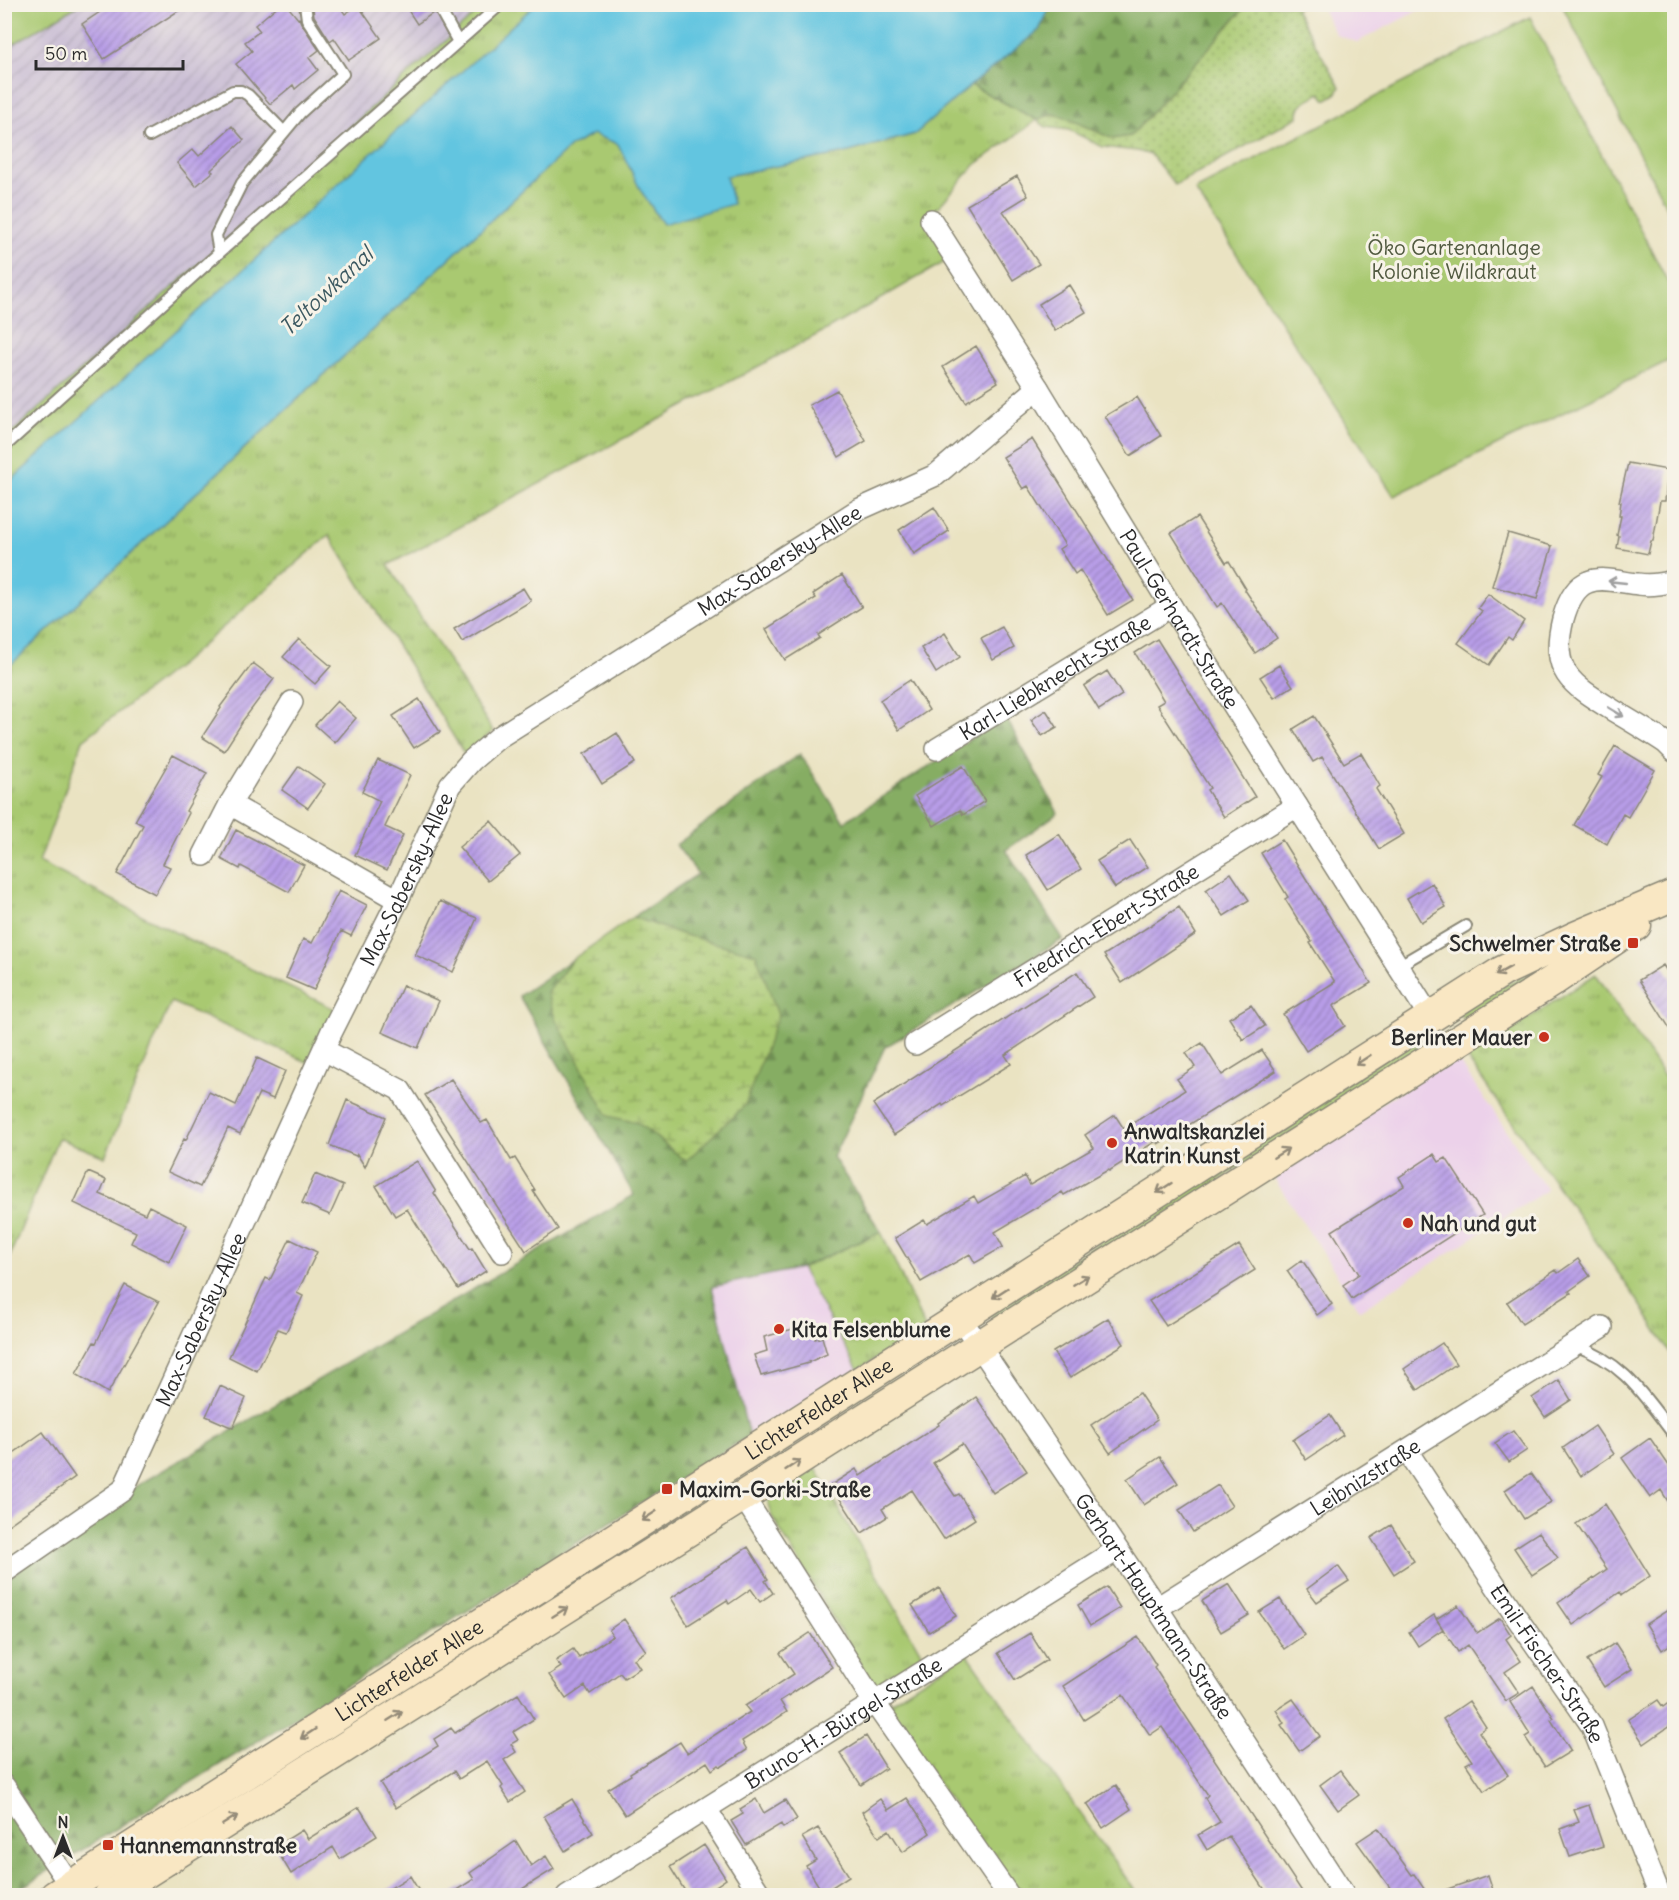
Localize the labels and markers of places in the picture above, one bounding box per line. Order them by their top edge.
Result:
place label: Schwelmer Straße [1449,930,1621,957]
marker: Schwelmer Straße [1626,936,1640,950]
place label: Berliner Mauer [1391,1024,1532,1051]
marker: Berliner Mauer [1537,1030,1551,1044]
place label: Anwaltskanzlei Katrin Kunst [1124,1118,1265,1169]
marker: Anwaltskanzlei Katrin Kunst [1105,1136,1119,1150]
place label: Nah und gut [1420,1210,1537,1237]
marker: Nah und gut [1401,1216,1415,1230]
place label: Kita Felsenblume [791,1316,951,1343]
marker: Kita Felsenblume [772,1322,786,1336]
place label: Maxim-Gorki-Straße [679,1476,871,1503]
marker: Maxim-Gorki-Straße [660,1482,674,1496]
place label: Hannemannstraße [120,1832,297,1859]
marker: Hannemannstraße [101,1838,115,1852]

